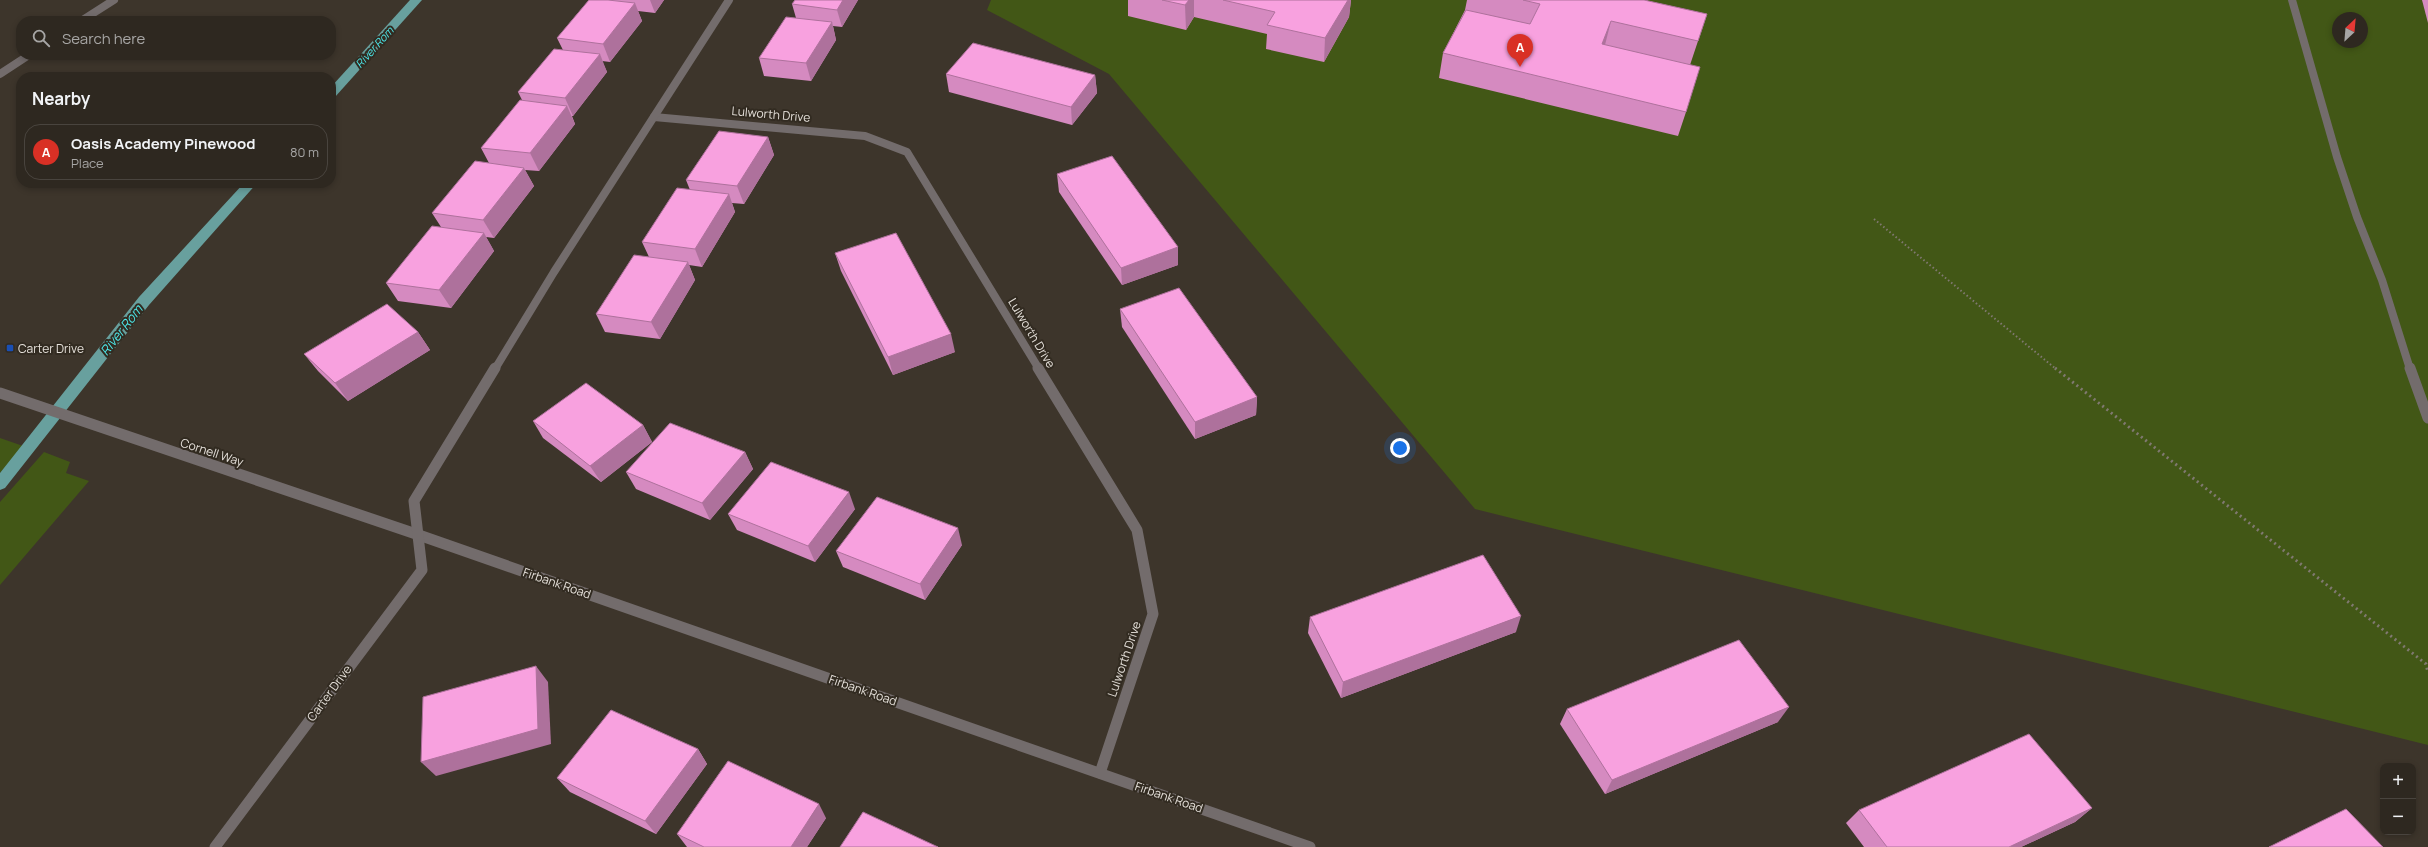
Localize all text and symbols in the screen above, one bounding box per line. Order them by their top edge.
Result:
north arrow [2332,12,2368,48]
search box [16,16,336,60]
water label: River Rom [352,23,397,71]
icon: search [30,27,52,49]
text: Search here [62,28,145,49]
pin: A [1507,34,1533,67]
text: Nearby [32,87,90,110]
street label: Lulworth Drive [731,102,811,126]
text: Oasis Academy Pinewood [71,133,255,154]
text: A [42,143,50,161]
text: 80 m [290,143,319,161]
text: Place [71,154,104,172]
street label: Lulworth Drive [1004,295,1060,371]
water label: River Rom [96,300,147,359]
place label: Carter Drive [18,340,84,357]
marker: Carter Drive [5,343,15,353]
street label: Cornell Way [178,434,246,470]
your location [1390,438,1410,458]
street label: Firbank Road [521,563,593,603]
street label: Lulworth Drive [1103,619,1145,699]
street label: Carter Drive [303,661,355,725]
street label: Firbank Road [827,670,899,710]
map controls [2380,763,2416,835]
button: + [2380,763,2416,799]
street label: Firbank Road [1133,777,1205,817]
button: − [2380,799,2416,835]

